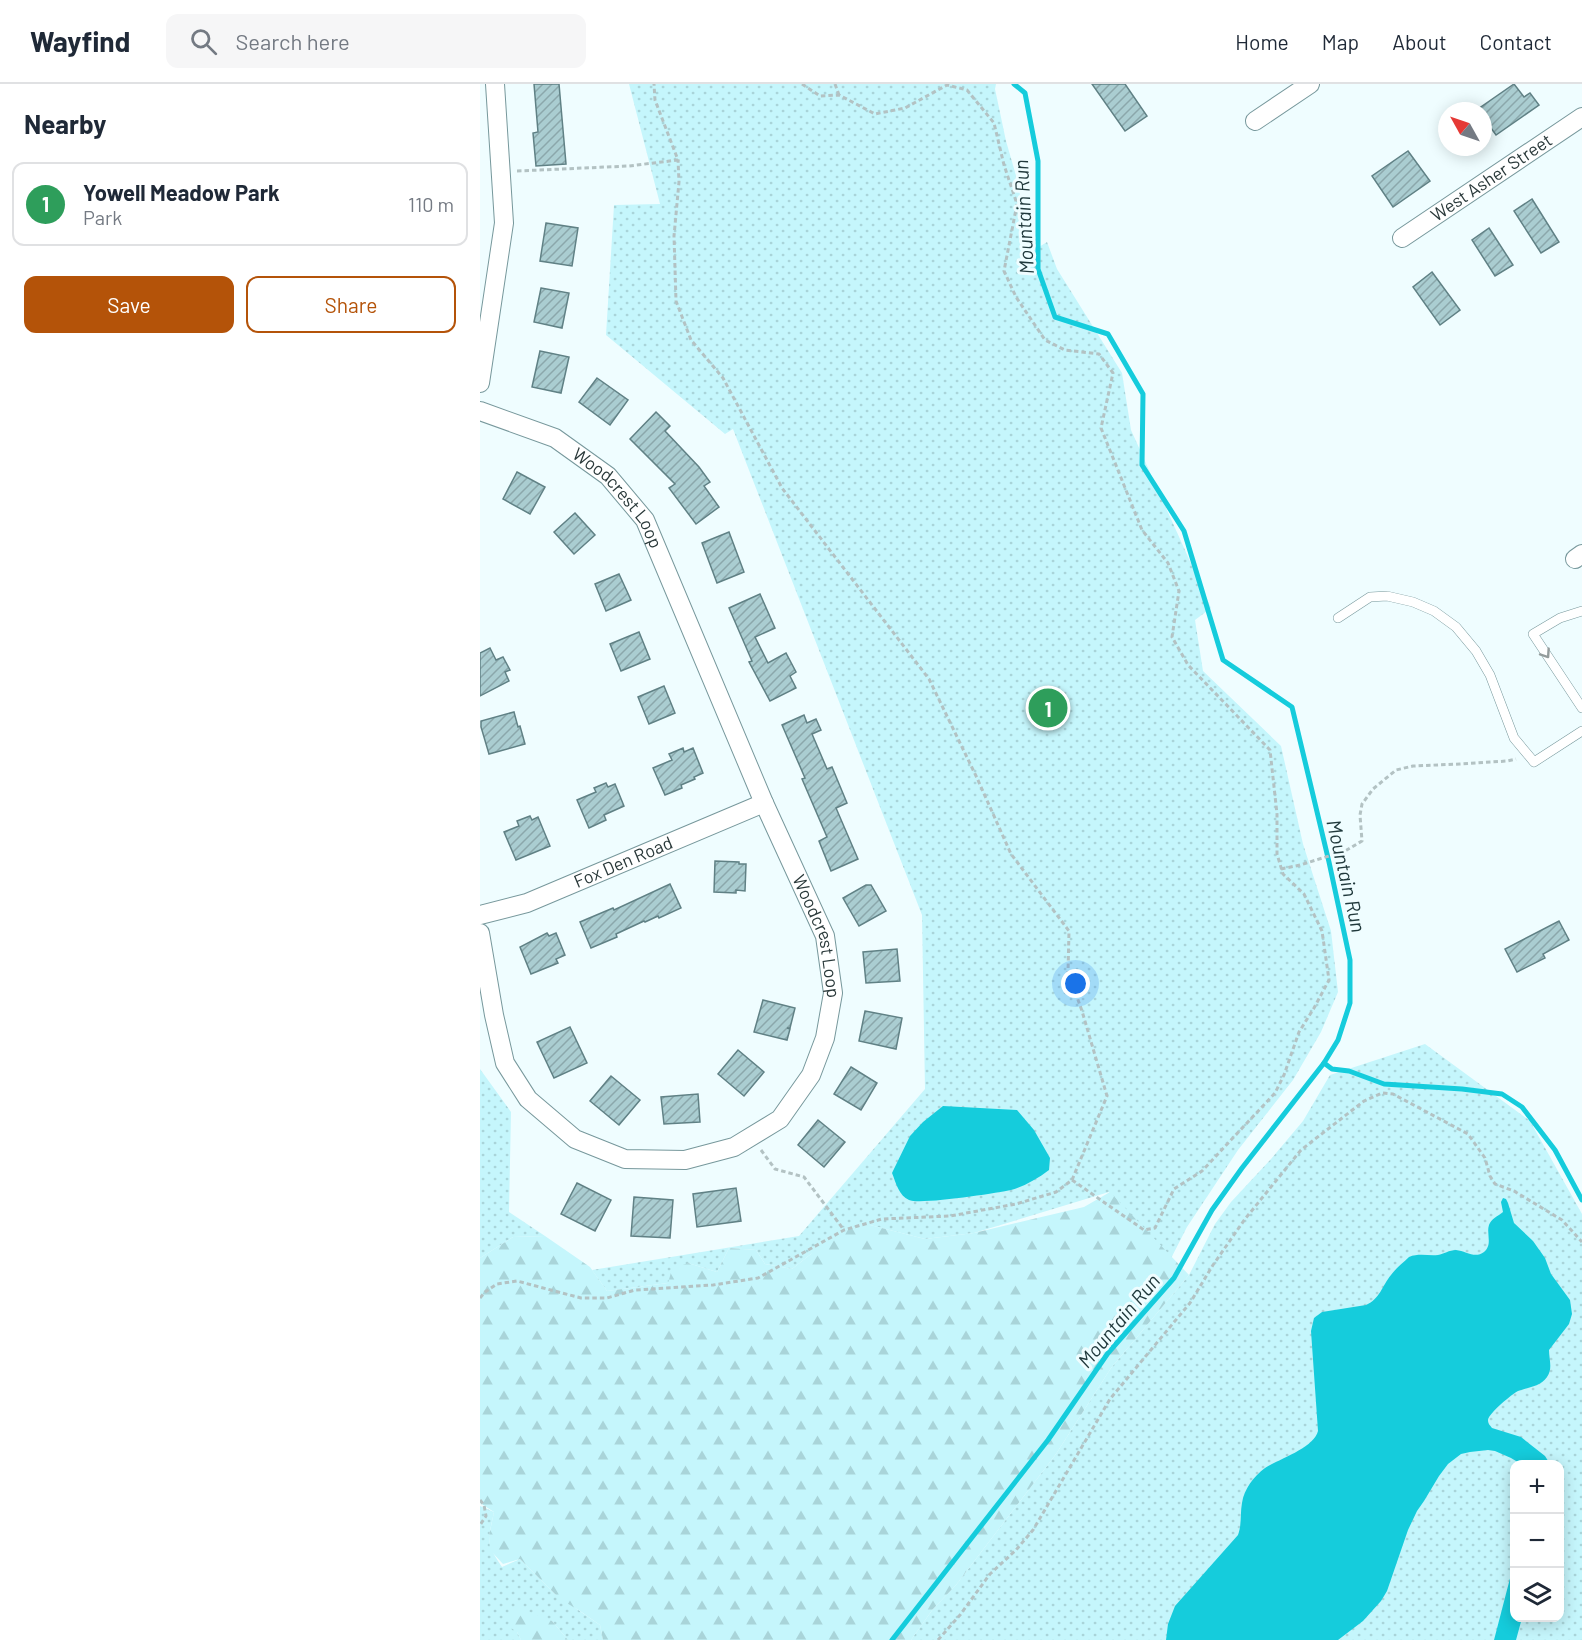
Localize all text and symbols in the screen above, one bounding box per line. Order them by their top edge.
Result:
search box [166,14,586,68]
text: Wayfind [30,24,130,58]
icon: search [187,25,220,58]
text: Search here [235,28,350,54]
text: Home [1235,29,1289,54]
text: Map [1322,29,1359,54]
text: About [1392,29,1447,54]
text: Contact [1480,29,1552,54]
north arrow [1438,102,1492,156]
text: Nearby [24,108,106,139]
street label: West Asher Street [1426,128,1556,225]
water label: Mountain Run [1008,159,1038,275]
text: Yowell Meadow Park [83,179,280,205]
text: 1 [42,192,49,216]
text: 110 m [408,192,454,216]
text: Park [83,205,122,229]
button: Save [24,276,234,333]
button: Share [246,276,456,333]
street label: Woodcrest Loop [569,442,668,551]
one-way arrow [1539,648,1551,658]
pin: 1 [1028,686,1068,730]
water label: Mountain Run [1322,817,1372,934]
street label: Fox Den Road [570,831,676,892]
street label: Woodcrest Loop [788,871,846,999]
your location [1061,969,1090,998]
water label: Mountain Run [1072,1269,1164,1372]
map controls [1510,1460,1564,1622]
button: + [1510,1460,1564,1514]
button: − [1510,1514,1564,1568]
button: layers [1510,1568,1564,1622]

